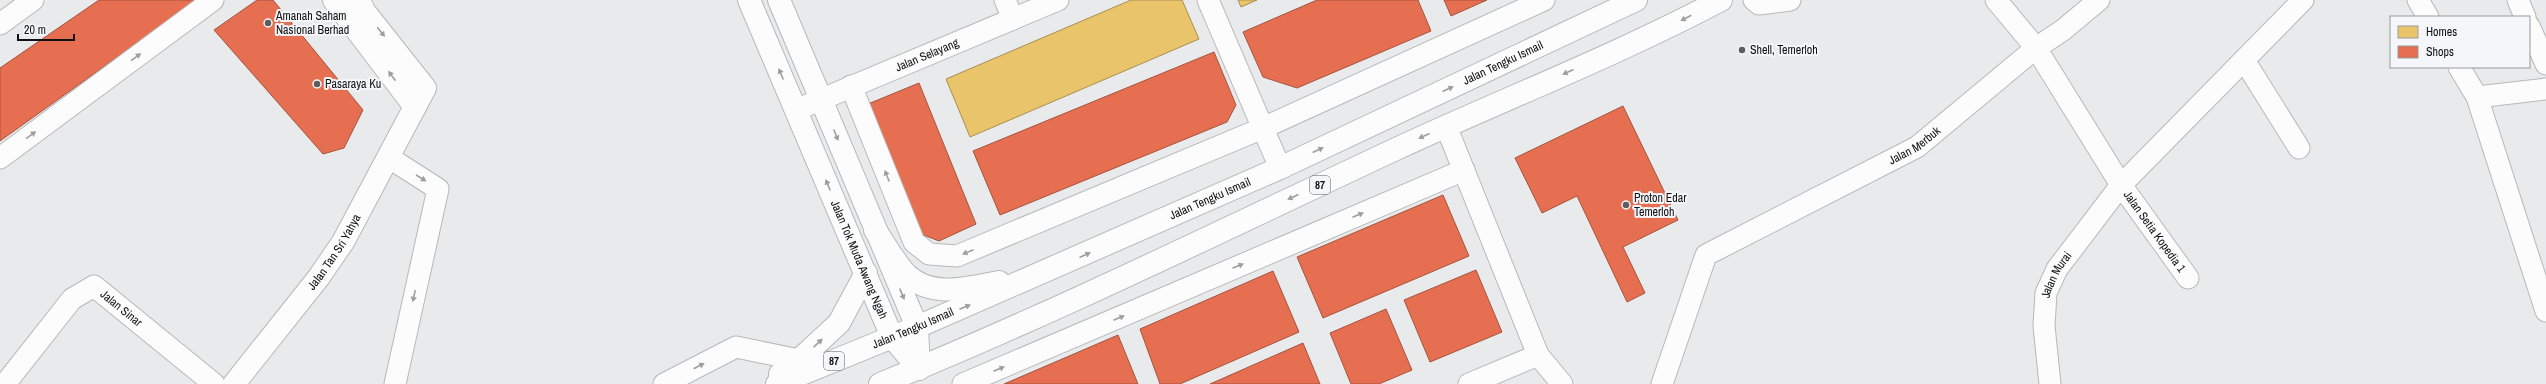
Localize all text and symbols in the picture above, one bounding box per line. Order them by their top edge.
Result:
place label: Amanah Saham Nasional Berhad [275,8,349,38]
one-way arrow [1680,15,1692,21]
scale bar [18,16,74,42]
legend [2390,16,2530,68]
marker: Amanah Saham Nasional Berhad [263,18,273,28]
text: 20 m [24,22,46,38]
text: Homes [2426,24,2457,40]
one-way arrow [376,26,385,37]
street label: Jalan Selayang [893,34,962,75]
street label: Jalan Tengku Ismail [1460,37,1546,89]
place label: Shell, Temerloh [1750,42,1818,58]
text: Shops [2426,44,2454,60]
marker: Shell, Temerloh [1737,45,1747,55]
one-way arrow [131,54,141,62]
one-way arrow [778,68,784,80]
one-way arrow [1562,70,1574,76]
one-way arrow [387,71,396,82]
place label: Pasaraya Ku [325,76,381,92]
marker: Pasaraya Ku [312,79,322,89]
one-way arrow [1443,86,1454,92]
street label: Jalan Merbuk [1886,123,1944,168]
one-way arrow [834,129,840,141]
one-way arrow [26,130,37,139]
one-way arrow [1418,133,1429,139]
one-way arrow [1313,147,1324,153]
one-way arrow [884,169,890,181]
one-way arrow [416,174,426,182]
street label: Jalan Tengku Ismail [1167,174,1253,223]
road number: 87 [1310,176,1330,194]
one-way arrow [825,180,831,191]
street label: Jalan Setia Kopedia 1 [2120,187,2190,276]
place label: Proton Edar Temerloh [1634,190,1687,220]
one-way arrow [1287,194,1299,200]
street label: Jalan Tok Muda Awang Ngah [827,198,891,321]
marker: Proton Edar Temerloh [1621,200,1631,210]
street label: Jalan Tan Sri Yahya [304,211,365,293]
one-way arrow [1352,212,1364,218]
street label: Jalan Murai [2038,248,2075,299]
one-way arrow [962,249,973,255]
one-way arrow [1079,252,1090,258]
one-way arrow [1233,263,1245,269]
street label: Jalan Sinar [97,286,146,331]
one-way arrow [899,288,905,299]
one-way arrow [411,290,417,302]
one-way arrow [960,303,972,309]
street label: Jalan Tengku Ismail [870,304,956,352]
one-way arrow [1113,314,1125,320]
one-way arrow [813,338,823,347]
road number: 87 [824,352,844,370]
one-way arrow [693,363,705,369]
one-way arrow [993,365,1005,372]

